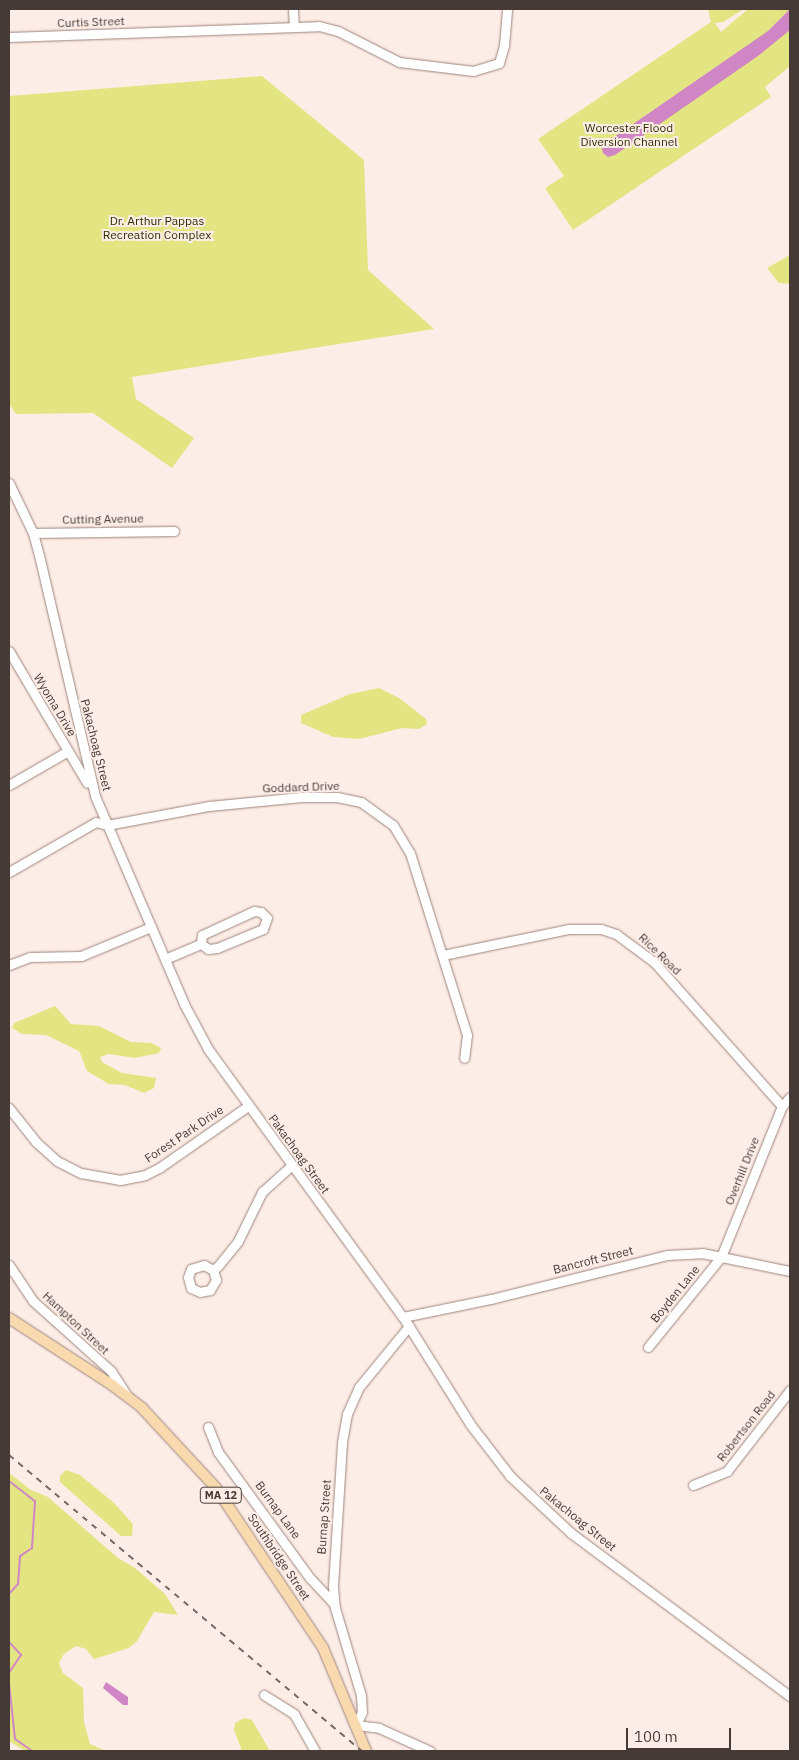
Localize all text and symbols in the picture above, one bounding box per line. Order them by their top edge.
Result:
street label: Curtis Street [57,14,125,30]
park label: Worcester Flood Diversion Channel [580,121,678,149]
park label: Dr. Arthur Pappas Recreation Complex [103,214,211,242]
street label: Cutting Avenue [62,511,144,527]
street label: Wyoma Drive [31,671,79,739]
street label: Pakachoag Street [78,698,114,792]
street label: Goddard Drive [262,778,340,796]
street label: Rice Road [636,930,684,978]
street label: Forest Park Drive [142,1102,226,1166]
street label: Pakachoag Street [265,1112,333,1196]
street label: Overhill Drive [722,1135,762,1207]
street label: Bancroft Street [552,1243,634,1277]
street label: Boyden Lane [648,1262,702,1326]
street label: Hampton Street [40,1289,112,1357]
street label: Robertson Road [714,1388,778,1464]
street label: Burnap Lane [252,1478,304,1542]
street label: Burnap Street [314,1479,334,1555]
street label: Pakachoag Street [537,1484,619,1554]
road number: MA 12 [200,1486,242,1504]
street label: Southbridge Street [245,1511,313,1603]
scale bar [629,1718,734,1750]
text: 100 m [634,1727,678,1746]

